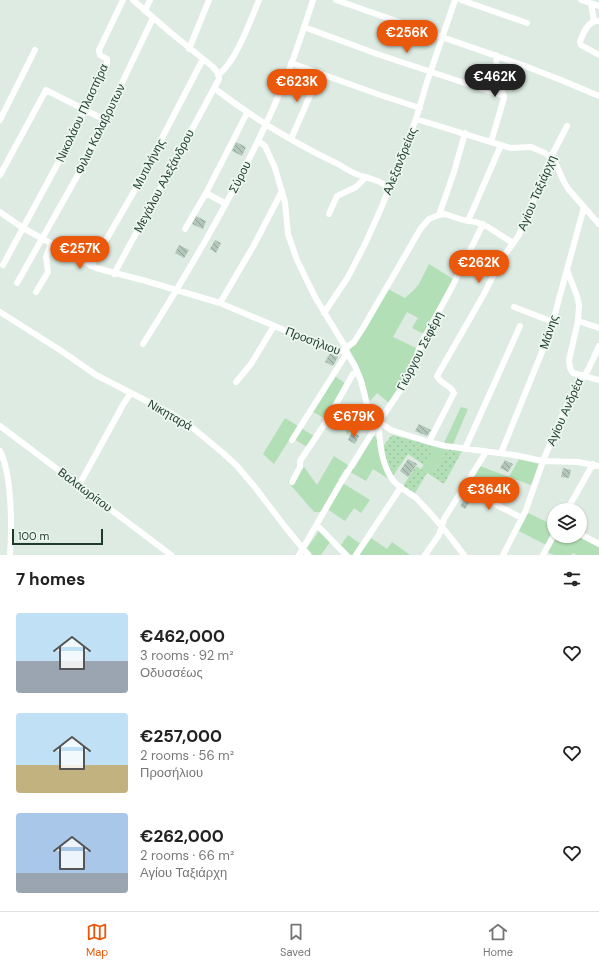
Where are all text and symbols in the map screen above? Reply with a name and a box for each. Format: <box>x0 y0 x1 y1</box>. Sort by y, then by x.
pin: €256K <box>379 20 435 54</box>
text: €256K <box>386 24 428 41</box>
street label: Νικολάου Πλαστήρα <box>52 61 112 165</box>
pin: €462K <box>467 64 523 98</box>
text: €462K <box>474 68 516 85</box>
pin: €623K <box>269 69 325 103</box>
text: €623K <box>276 73 318 90</box>
street label: Φιλια Καλαβρυτων <box>71 81 129 177</box>
street label: Αλεξανδρείας <box>379 125 421 197</box>
street label: Μεγάλου Αλεξάνδρου <box>130 127 198 235</box>
street label: Μυτιλήνης <box>129 136 169 192</box>
street label: Αγίου Ταξιάρχη <box>514 153 560 233</box>
street label: Σύρου <box>225 158 255 196</box>
pin: €257K <box>52 236 108 270</box>
text: €257K <box>59 240 101 257</box>
pin: €262K <box>451 250 507 284</box>
text: €262K <box>458 254 500 271</box>
street label: Γιώργου Σεφέρη <box>393 309 447 393</box>
street label: Μάνης <box>536 312 562 351</box>
street label: Προσήλιου <box>283 323 343 359</box>
street label: Αγίου Ανδρέα <box>543 376 587 448</box>
street label: Νικηταρά <box>145 396 195 434</box>
pin: €679K <box>326 404 382 438</box>
text: €679K <box>333 408 375 425</box>
street label: Βαλαωρίτου <box>54 464 116 516</box>
pin: €364K <box>461 477 517 511</box>
text: €364K <box>467 481 511 498</box>
map controls <box>547 503 587 543</box>
button: layers <box>547 503 587 543</box>
scale bar <box>12 527 103 546</box>
text: 100 m <box>18 529 49 543</box>
text: 7 homes <box>16 568 85 590</box>
icon: filters <box>561 568 583 590</box>
text: €462,000 <box>140 625 225 647</box>
icon: home <box>48 629 96 677</box>
icon: heart <box>561 642 583 664</box>
text: 3 rooms · 92 m² <box>140 647 233 664</box>
text: Οδυσσέως <box>140 664 203 681</box>
text: €257,000 <box>140 725 222 747</box>
icon: home <box>48 729 96 777</box>
icon: heart <box>561 742 583 764</box>
text: 2 rooms · 56 m² <box>140 747 234 764</box>
text: Προσήλιου <box>140 764 203 781</box>
text: €262,000 <box>140 825 224 847</box>
icon: home <box>48 829 96 877</box>
icon: heart <box>561 842 583 864</box>
text: 2 rooms · 66 m² <box>140 847 234 864</box>
text: Αγίου Ταξιάρχη <box>140 864 227 881</box>
tab: Map <box>86 921 108 959</box>
tab: Saved <box>280 921 311 959</box>
tab: Home <box>483 921 513 959</box>

